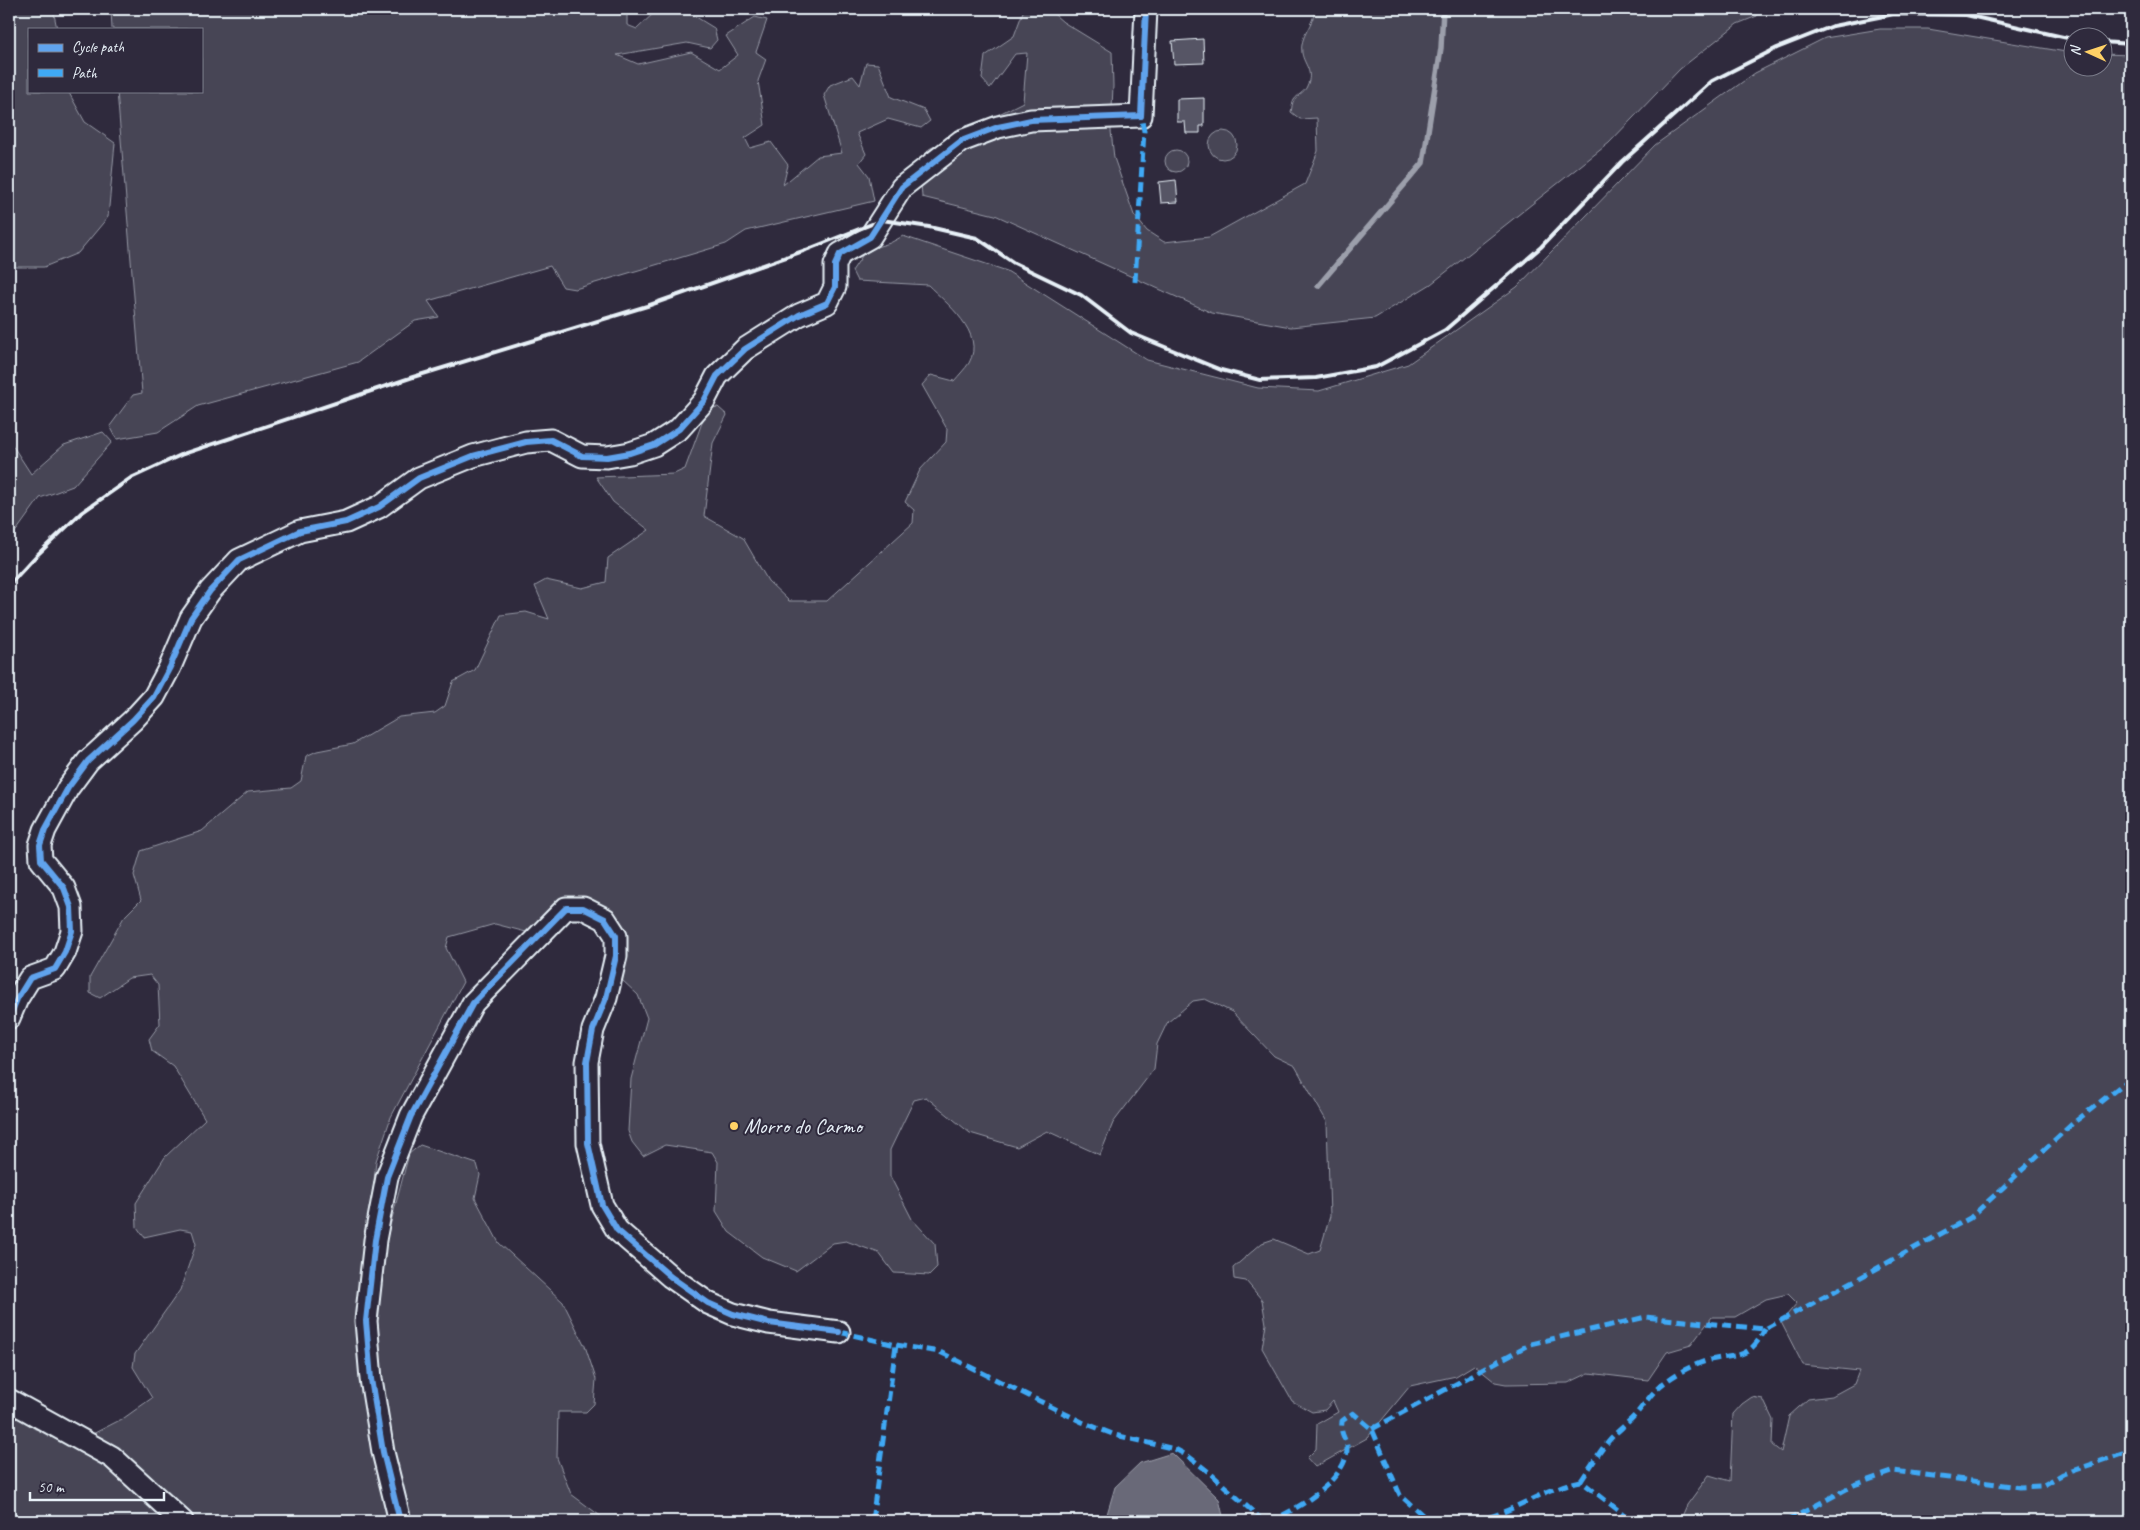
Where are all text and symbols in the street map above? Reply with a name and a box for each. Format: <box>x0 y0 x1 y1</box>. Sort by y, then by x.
legend <box>28 28 202 92</box>
north arrow <box>2062 28 2112 78</box>
text: Cycle path <box>72 38 124 57</box>
text: N <box>2067 44 2084 56</box>
text: Path <box>72 64 98 83</box>
place label: Morro do Carmo <box>744 1113 864 1139</box>
marker: Morro do Carmo <box>728 1120 740 1132</box>
scale bar <box>30 1470 164 1502</box>
text: 50 m <box>38 1478 65 1497</box>

